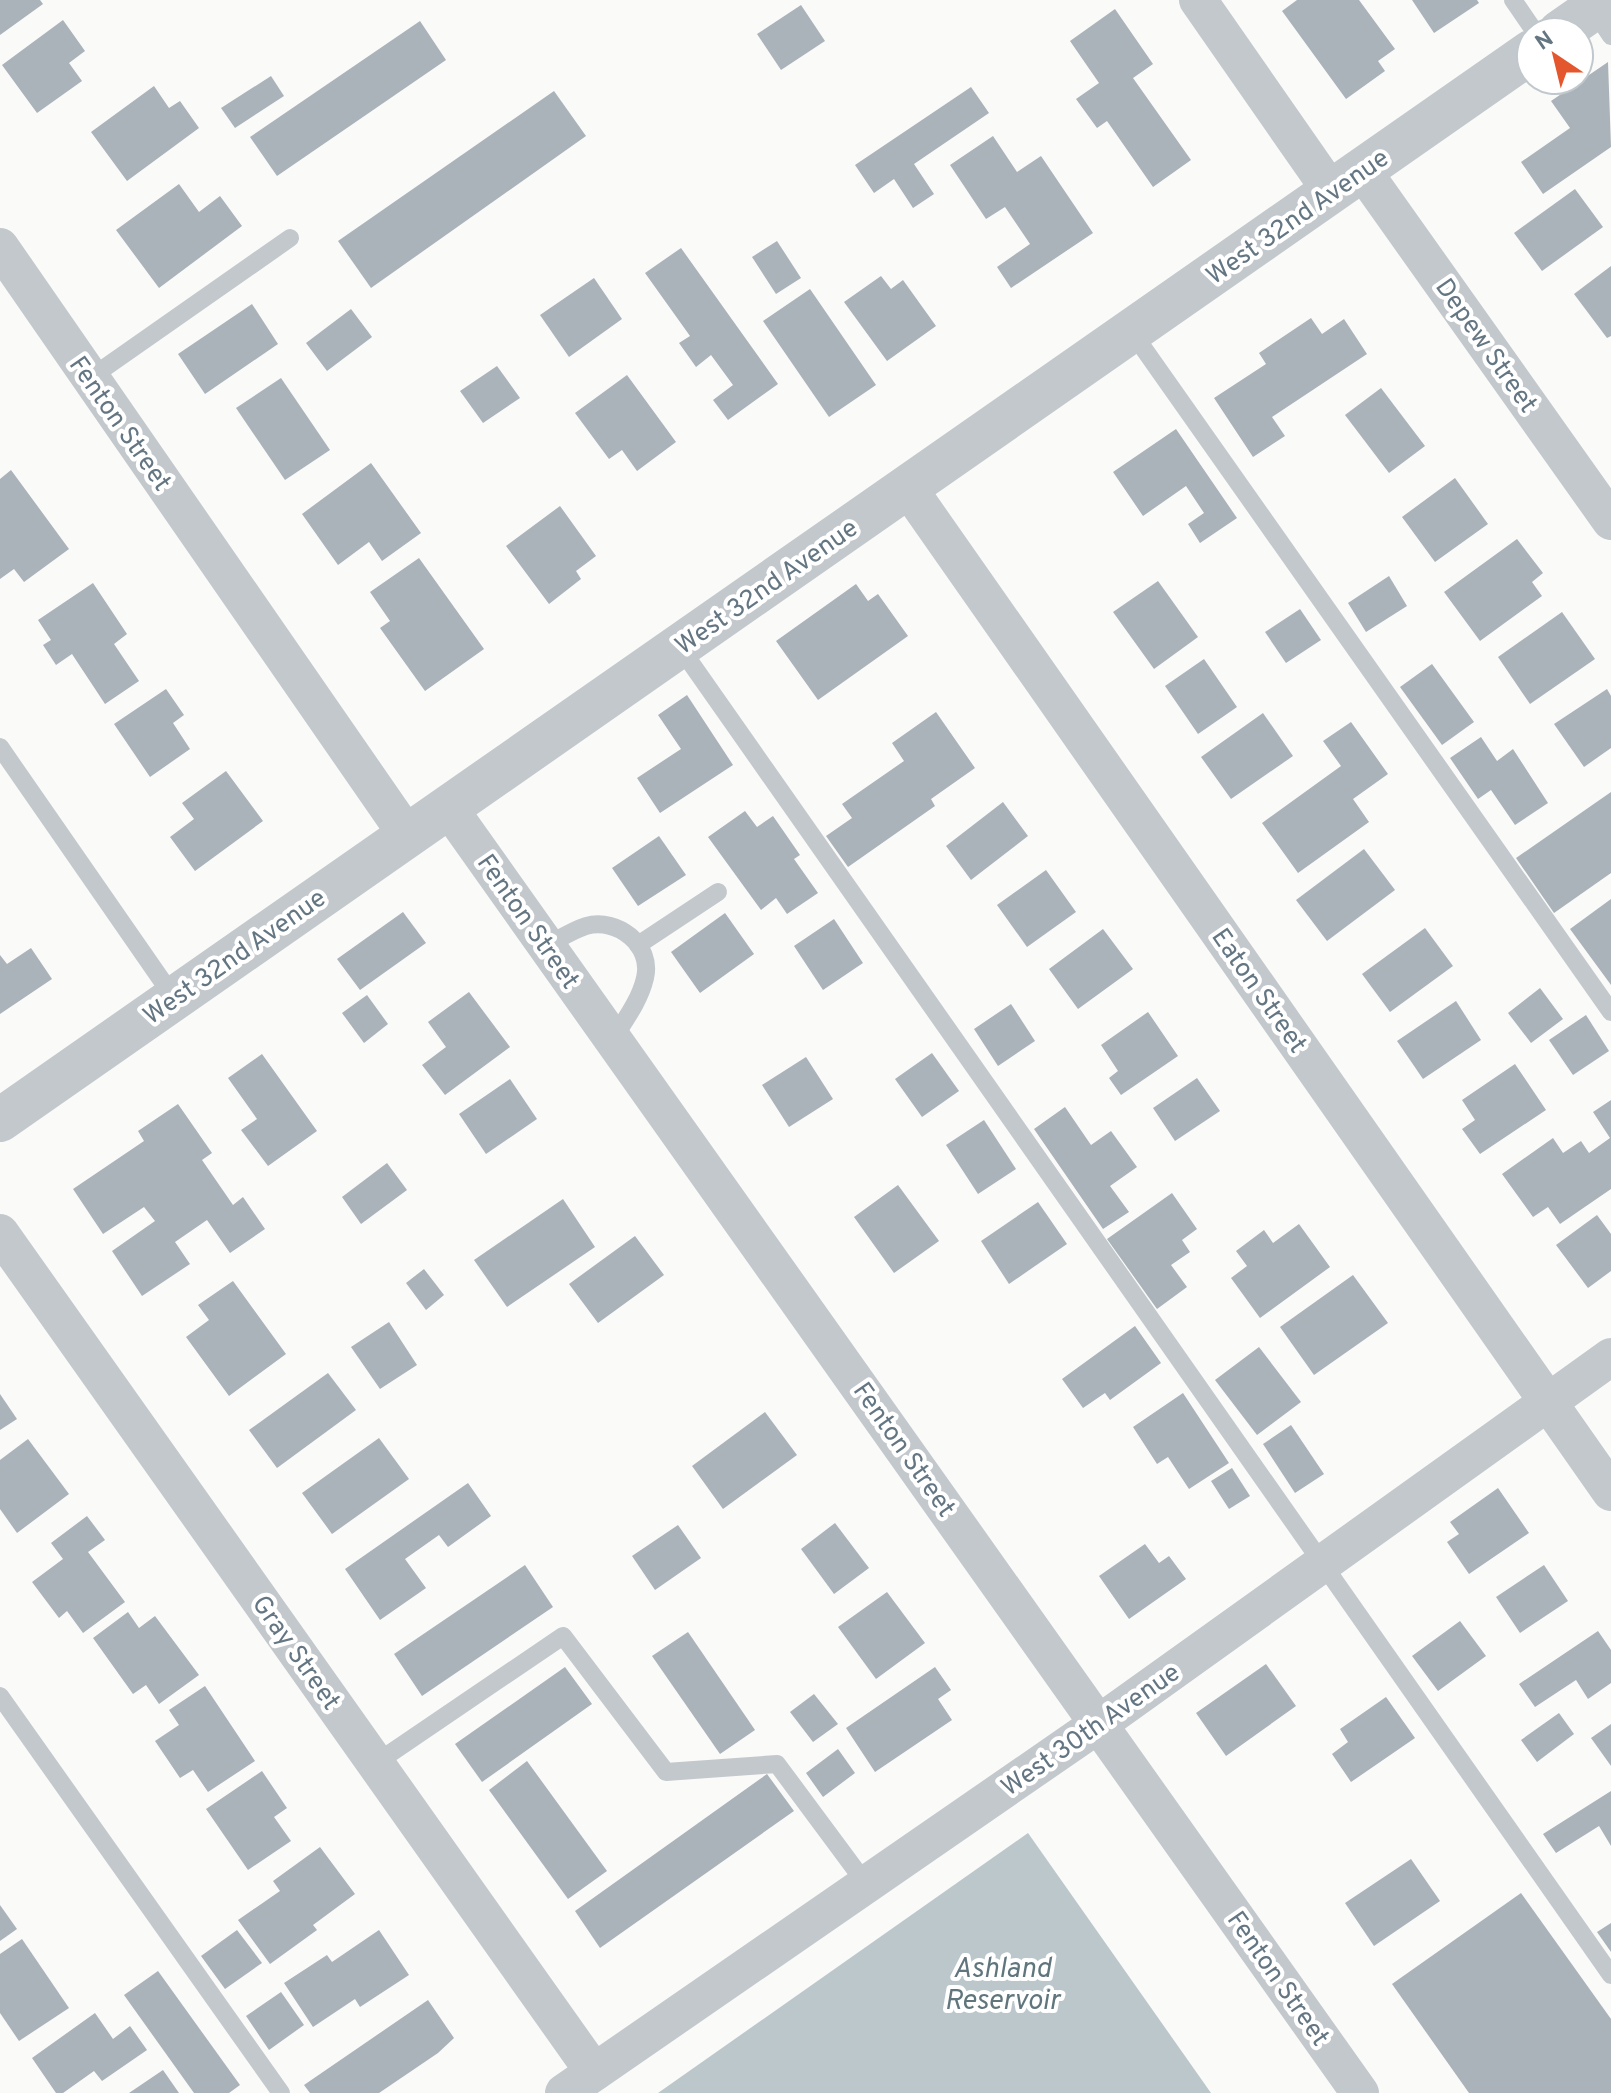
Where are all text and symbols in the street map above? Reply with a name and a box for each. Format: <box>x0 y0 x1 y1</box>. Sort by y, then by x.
north arrow <box>1515 16 1595 96</box>
text: N <box>1531 26 1559 57</box>
street label: West 32nd Avenue <box>1201 143 1396 293</box>
street label: Depew Street <box>1426 273 1543 420</box>
street label: Fenton Street <box>60 351 178 498</box>
street label: West 32nd Avenue <box>670 513 865 663</box>
street label: Fenton Street <box>468 849 586 996</box>
street label: West 32nd Avenue <box>138 883 333 1033</box>
street label: Eaton Street <box>1203 923 1313 1060</box>
street label: Fenton Street <box>844 1377 962 1524</box>
street label: Gray Street <box>243 1590 346 1717</box>
street label: West 30th Avenue <box>996 1657 1187 1805</box>
street label: Fenton Street <box>1218 1906 1336 2053</box>
water label: Ashland Reservoir <box>944 1952 1062 2020</box>

